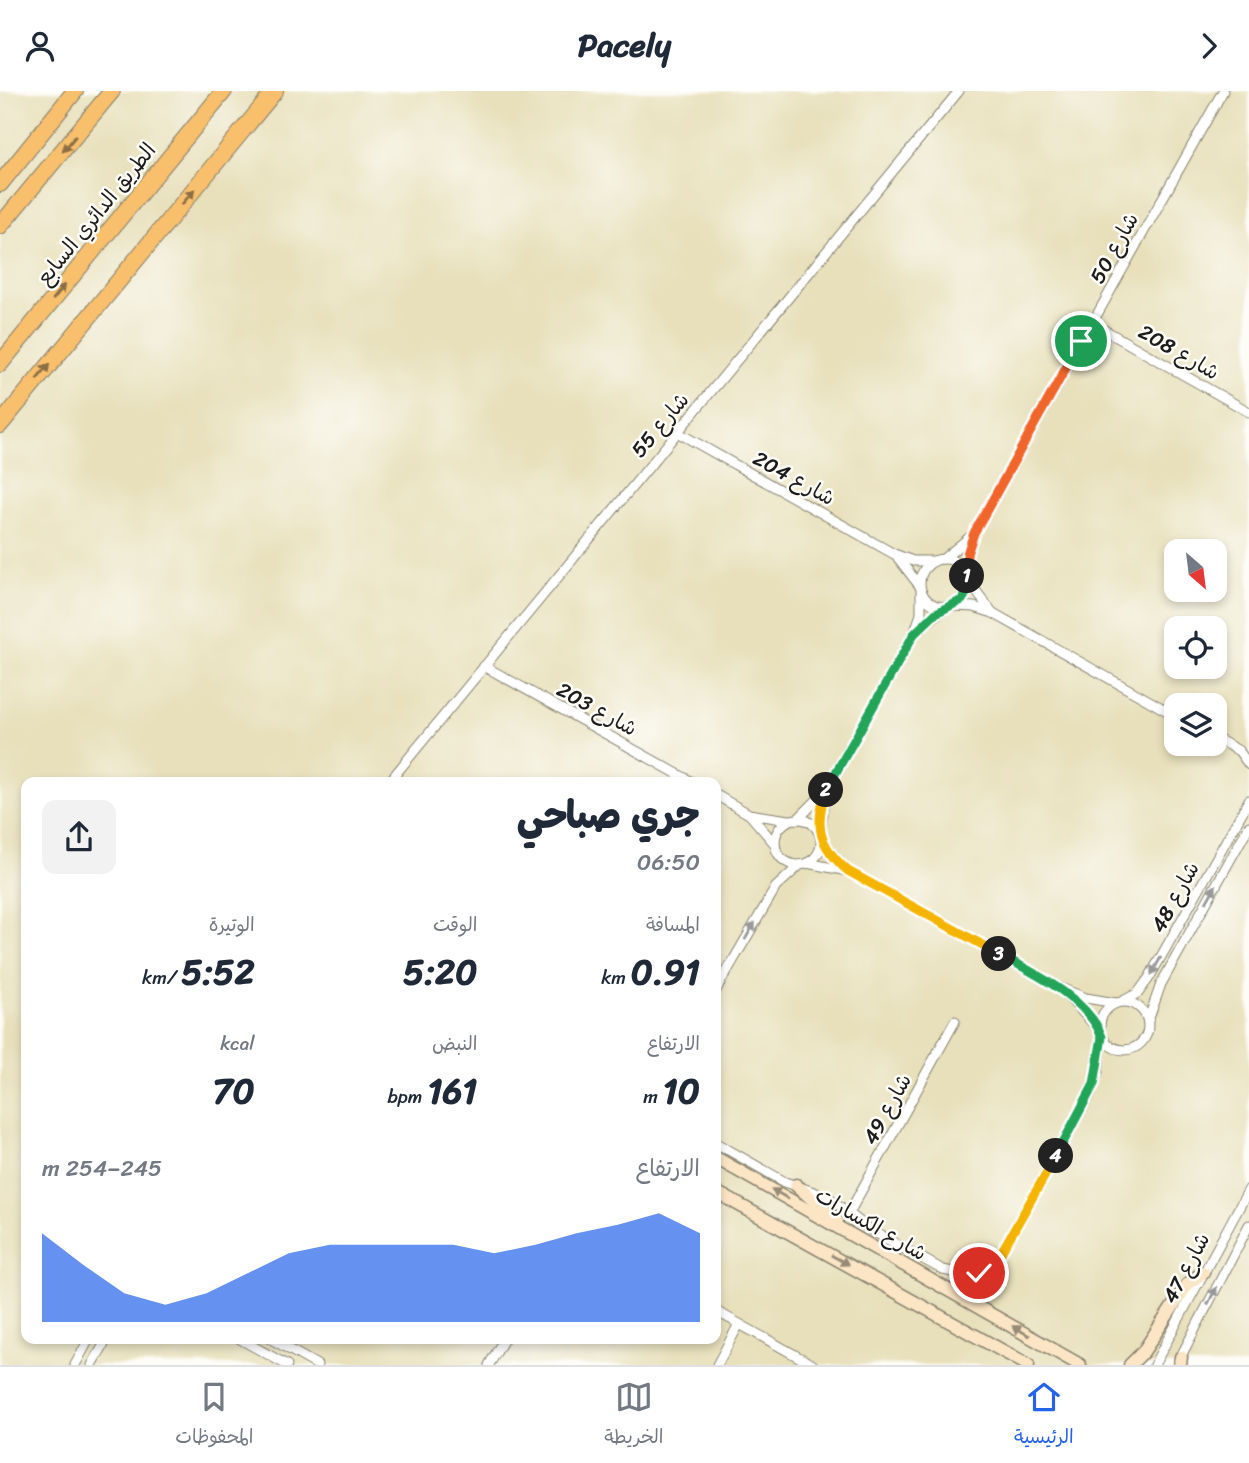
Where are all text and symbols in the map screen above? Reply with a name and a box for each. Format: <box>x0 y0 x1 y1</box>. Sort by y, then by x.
text: Pacely <box>578 17 671 74</box>
icon: person <box>21 27 59 65</box>
icon: forward <box>1190 27 1228 65</box>
street label: الطريق الدائري السابع <box>26 134 166 294</box>
one-way arrow <box>61 134 76 152</box>
one-way arrow <box>180 188 195 205</box>
street label: شارع 50 <box>1079 205 1149 291</box>
one-way arrow <box>51 284 66 301</box>
pin <box>1051 311 1111 371</box>
street label: شارع 208 <box>1131 313 1227 391</box>
icon: arrive <box>1062 322 1100 360</box>
one-way arrow <box>36 364 51 382</box>
street label: شارع 55 <box>621 383 699 467</box>
street label: شارع 204 <box>746 440 842 516</box>
north arrow <box>1164 539 1227 602</box>
map controls <box>1164 539 1227 756</box>
pin: 1 <box>950 559 984 594</box>
text: 1 <box>962 559 971 592</box>
button: locate <box>1164 616 1227 679</box>
street label: شارع 203 <box>549 671 645 747</box>
button: layers <box>1164 693 1227 756</box>
pin: 2 <box>808 773 844 807</box>
text: 2 <box>820 773 831 806</box>
text: جري صباحي <box>517 782 700 849</box>
button: share <box>42 800 116 874</box>
text: 06:50 <box>637 842 700 883</box>
street label: شارع 48 <box>1140 854 1210 940</box>
one-way arrow <box>1205 885 1217 904</box>
text: الوتيرة <box>209 908 255 941</box>
text: الوقت <box>433 908 477 941</box>
text: المسافة <box>646 908 700 941</box>
one-way arrow <box>744 921 756 940</box>
pin: 3 <box>982 937 1016 971</box>
text: 3 <box>993 937 1004 970</box>
text: 5:52 <box>181 941 255 1003</box>
text: 5:20 <box>403 941 477 1003</box>
text: 0.91 <box>631 941 700 1003</box>
one-way arrow <box>1150 956 1162 976</box>
text: /km <box>142 961 181 994</box>
text: km <box>601 961 631 994</box>
text: kcal <box>220 1027 255 1060</box>
text: النبض <box>432 1027 477 1060</box>
text: الارتفاع <box>647 1027 700 1060</box>
text: 70 <box>213 1060 255 1122</box>
text: 161 <box>427 1060 477 1122</box>
text: 10 <box>663 1060 700 1122</box>
street label: شارع 49 <box>852 1066 922 1152</box>
text: bpm <box>387 1080 427 1113</box>
text: m <box>643 1080 663 1113</box>
pin: 4 <box>1038 1139 1074 1173</box>
text: 4 <box>1050 1139 1061 1172</box>
text: 245–254 m <box>42 1148 162 1189</box>
text: الارتفاع <box>636 1148 700 1189</box>
street label: شارع الكسارات <box>808 1176 934 1272</box>
one-way arrow <box>771 1188 790 1201</box>
street label: شارع 47 <box>1151 1226 1221 1310</box>
pin <box>949 1243 1009 1303</box>
one-way arrow <box>830 1254 849 1266</box>
icon: check <box>960 1254 998 1292</box>
one-way arrow <box>1206 1286 1218 1306</box>
one-way arrow <box>1011 1325 1030 1337</box>
tab: المحفوظات <box>175 1378 254 1453</box>
tab: الخريطة <box>604 1378 663 1453</box>
tab: الرئيسية <box>1014 1378 1074 1453</box>

